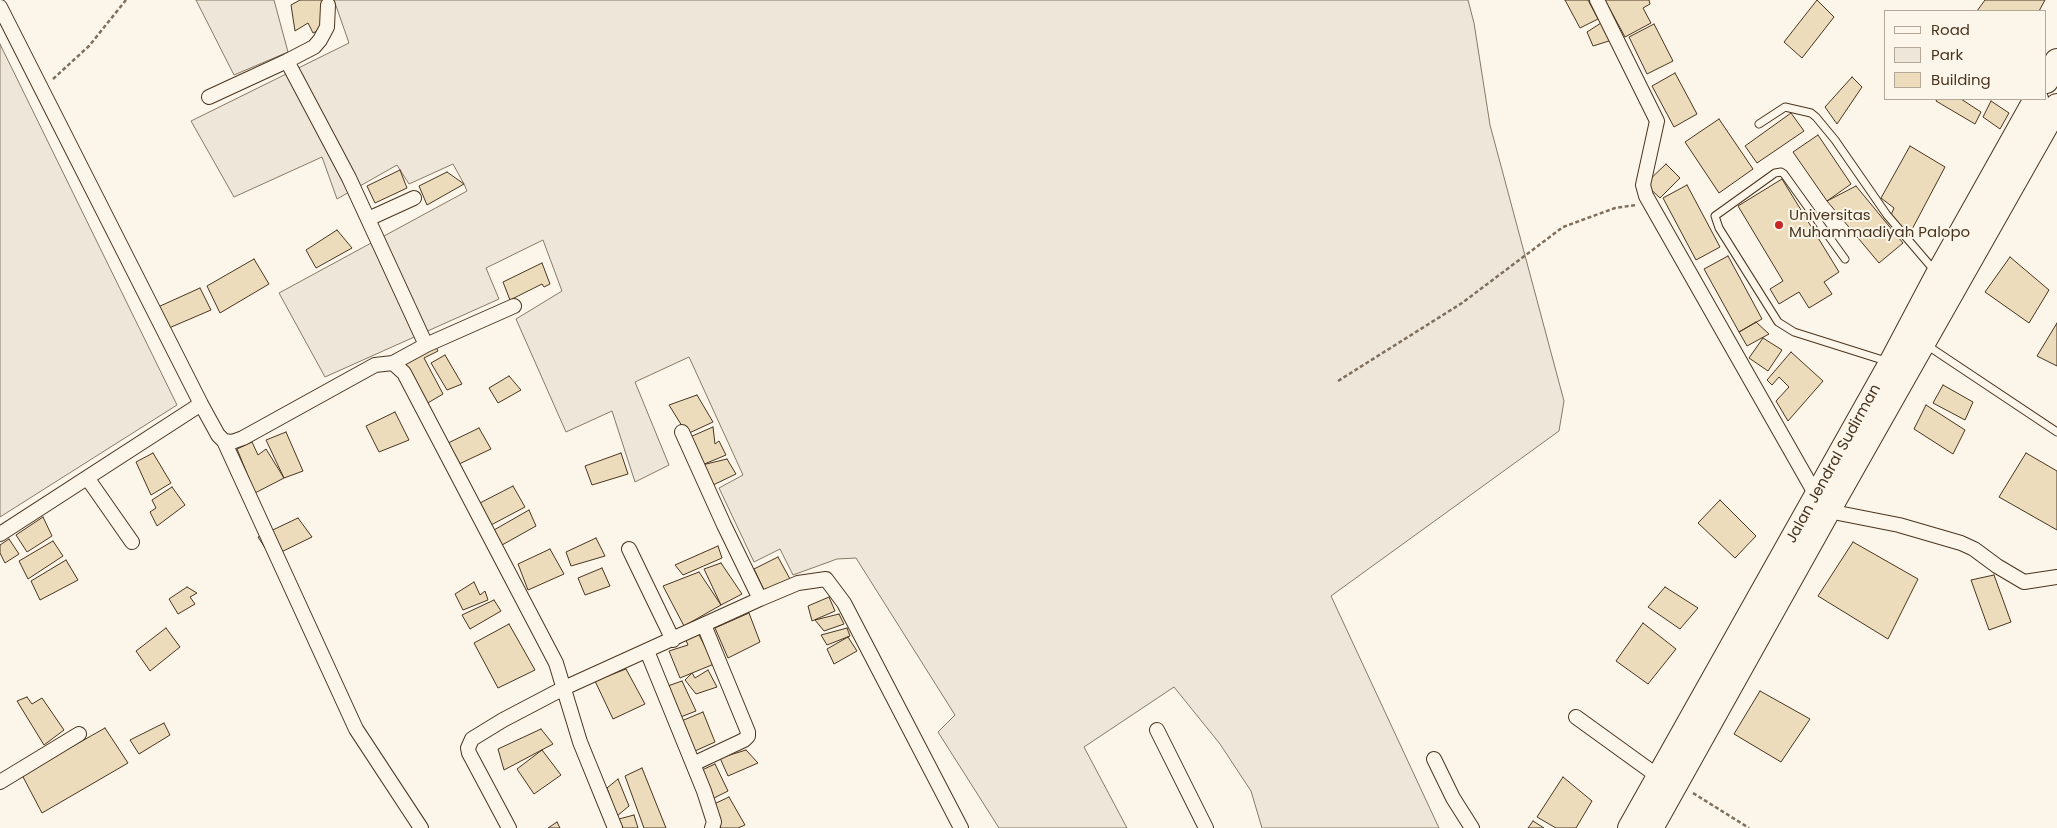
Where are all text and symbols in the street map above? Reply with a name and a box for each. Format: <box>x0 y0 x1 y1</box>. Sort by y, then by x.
legend <box>1884 10 2047 100</box>
text: Road <box>1931 19 1970 40</box>
text: Park <box>1931 44 1963 65</box>
text: Building <box>1931 69 1991 90</box>
place label: Universitas Muhammadiyah Palopo <box>1789 207 1970 242</box>
marker: Universitas Muhammadiyah Palopo <box>1773 219 1785 231</box>
street label: Jalan Jendral Sudirman <box>1783 381 1885 547</box>

